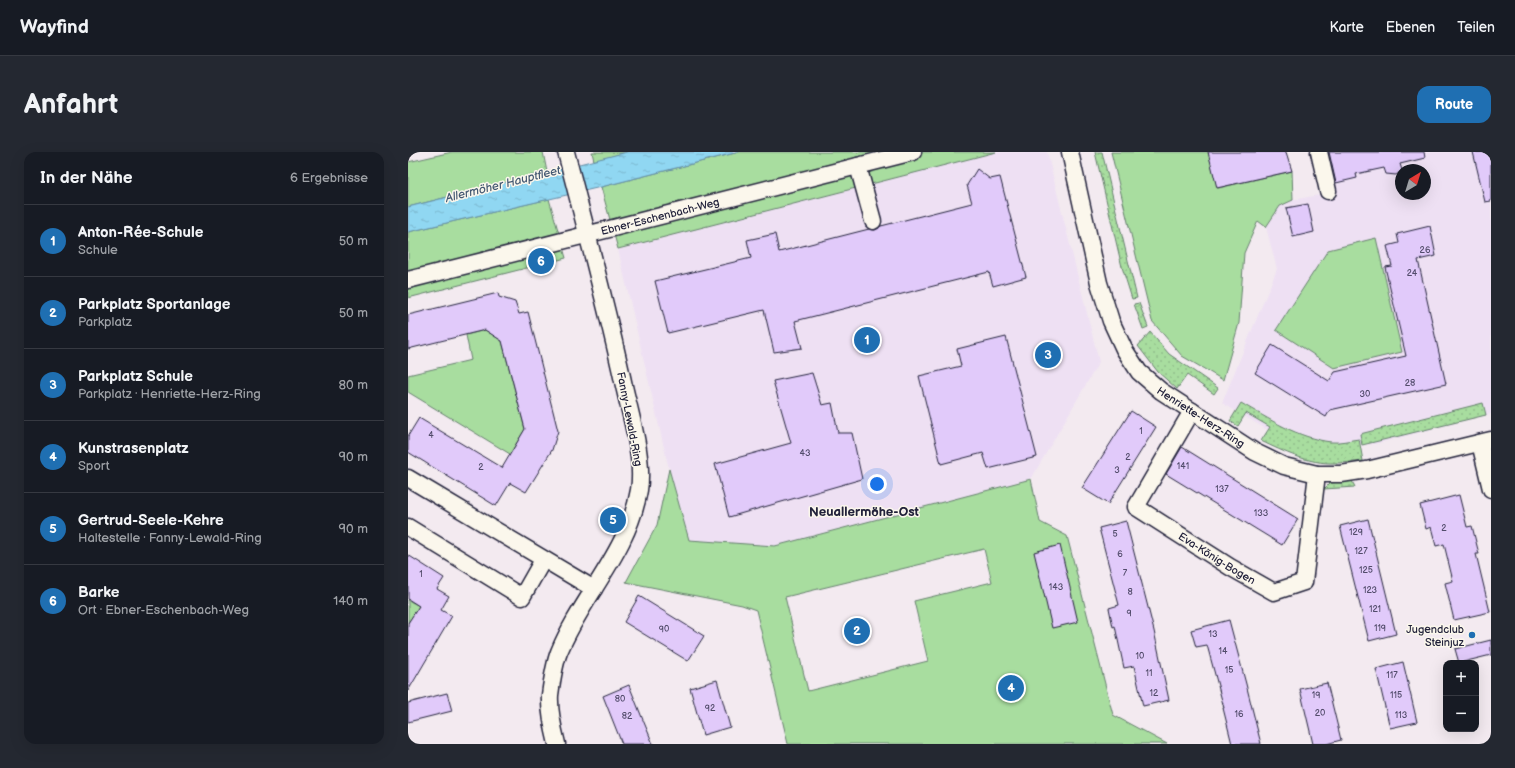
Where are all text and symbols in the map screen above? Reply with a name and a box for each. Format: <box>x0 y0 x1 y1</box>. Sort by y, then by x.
text: Wayfind <box>20 16 89 39</box>
text: Karte <box>1330 19 1364 36</box>
text: Ebenen <box>1386 19 1435 36</box>
text: Teilen <box>1457 19 1495 36</box>
button: Route <box>1417 86 1491 123</box>
text: Anfahrt <box>24 88 118 121</box>
water label: Allermöher Hauptfleet <box>443 163 563 206</box>
north arrow <box>1395 164 1431 200</box>
text: In der Nähe <box>40 168 133 188</box>
text: 6 Ergebnisse <box>290 170 368 186</box>
street label: Ebner-Eschenbach-Weg <box>600 195 721 238</box>
text: Anton-Rée-Schule <box>78 223 203 242</box>
text: 1 <box>50 233 56 249</box>
text: 50 m <box>339 233 368 249</box>
text: Schule <box>78 242 118 258</box>
house number: 26 <box>1420 245 1431 256</box>
pin: 6 <box>528 246 554 276</box>
house number: 24 <box>1407 268 1418 279</box>
text: Parkplatz Sportanlage <box>78 295 230 314</box>
text: 2 <box>49 305 57 321</box>
text: 50 m <box>339 305 368 321</box>
text: Parkplatz <box>78 314 132 330</box>
pin: 1 <box>854 325 880 355</box>
pin: 3 <box>1035 340 1061 370</box>
text: Parkplatz Schule <box>78 367 193 386</box>
street label: Fanny-Lewald-Ring <box>614 371 645 467</box>
text: 3 <box>49 377 57 393</box>
text: 80 m <box>339 377 368 393</box>
house number: 28 <box>1405 378 1415 389</box>
street label: Henriette-Herz-Ring <box>1154 384 1247 451</box>
text: Parkplatz · Henriette-Herz-Ring <box>78 386 261 402</box>
house number: 30 <box>1360 389 1370 400</box>
house number: 1 <box>1139 426 1143 437</box>
house number: 4 <box>428 430 434 441</box>
text: Kunstrasenplatz <box>78 439 189 458</box>
house number: 43 <box>799 448 811 459</box>
text: 4 <box>49 449 57 465</box>
text: 90 m <box>339 449 368 465</box>
house number: 2 <box>1125 452 1131 463</box>
text: Sport <box>78 458 110 474</box>
house number: 141 <box>1177 461 1189 472</box>
house number: 2 <box>478 462 484 473</box>
house number: 3 <box>1114 465 1120 476</box>
your location <box>867 474 887 494</box>
house number: 137 <box>1215 484 1229 495</box>
district label: Neuallermöhe-Ost <box>809 504 920 520</box>
pin: 5 <box>600 505 626 535</box>
house number: 133 <box>1254 508 1269 519</box>
text: Gertrud-Seele-Kehre <box>78 511 224 530</box>
text: 5 <box>49 521 57 537</box>
text: 90 m <box>339 521 368 537</box>
house number: 2 <box>1441 523 1447 534</box>
house number: 129 <box>1349 527 1363 538</box>
house number: 5 <box>1112 529 1118 540</box>
text: Haltestelle · Fanny-Lewald-Ring <box>78 530 262 546</box>
street label: Eva-König-Bogen <box>1176 530 1258 587</box>
house number: 127 <box>1354 546 1368 557</box>
house number: 6 <box>1117 549 1123 560</box>
house number: 125 <box>1359 565 1373 576</box>
house number: 7 <box>1123 568 1128 579</box>
house number: 1 <box>419 569 423 580</box>
house number: 143 <box>1049 582 1064 593</box>
text: Barke <box>78 583 119 602</box>
house number: 123 <box>1363 585 1378 596</box>
house number: 8 <box>1127 587 1133 598</box>
text: 6 <box>49 593 57 609</box>
text: 140 m <box>333 593 368 609</box>
text: Ort · Ebner-Eschenbach-Weg <box>78 602 249 618</box>
house number: 121 <box>1369 604 1381 615</box>
house number: 9 <box>1126 608 1132 619</box>
pin: 2 <box>844 616 870 646</box>
house number: 119 <box>1374 623 1386 634</box>
place label: Jugendclub Steinjuz <box>1406 623 1465 649</box>
house number: 90 <box>659 624 669 635</box>
house number: 13 <box>1208 629 1218 640</box>
marker: Jugendclub Steinjuz <box>1467 630 1477 640</box>
house number: 14 <box>1219 646 1228 657</box>
house number: 10 <box>1136 651 1144 662</box>
map controls <box>1443 660 1479 732</box>
button: + <box>1443 660 1479 696</box>
house number: 15 <box>1225 665 1233 676</box>
house number: 11 <box>1146 668 1152 679</box>
house number: 117 <box>1386 670 1398 681</box>
pin: 4 <box>998 673 1024 703</box>
house number: 12 <box>1150 688 1159 699</box>
house number: 19 <box>1312 690 1320 701</box>
house number: 115 <box>1390 690 1402 701</box>
house number: 80 <box>615 694 625 705</box>
button: − <box>1443 696 1479 732</box>
house number: 92 <box>705 703 716 714</box>
house number: 20 <box>1315 708 1325 719</box>
house number: 16 <box>1235 709 1244 720</box>
house number: 113 <box>1395 710 1408 721</box>
house number: 82 <box>622 711 633 722</box>

